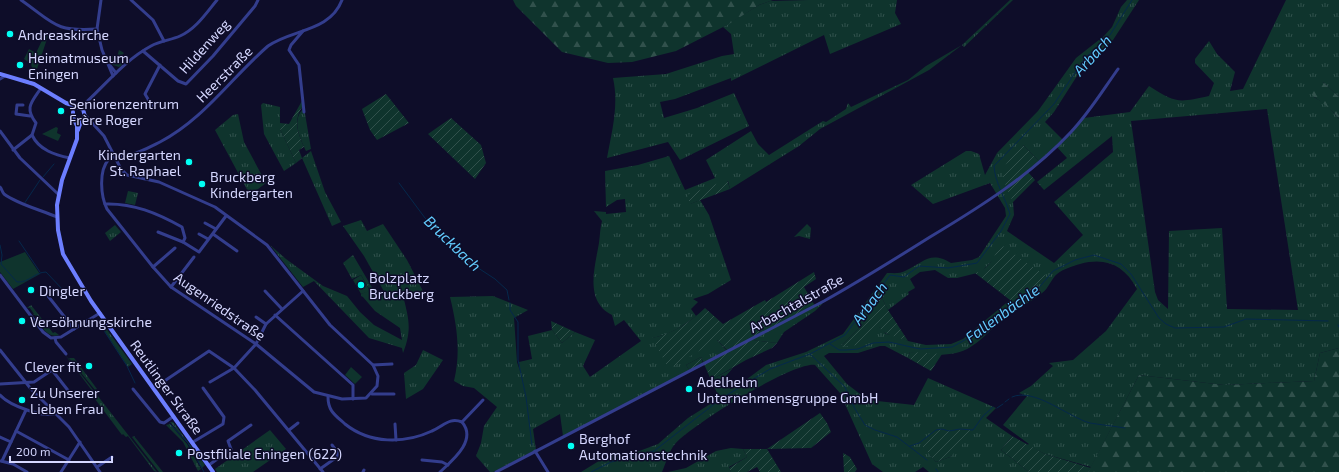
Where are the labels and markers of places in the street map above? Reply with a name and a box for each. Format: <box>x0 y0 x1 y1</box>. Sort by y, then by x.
place label: Andreaskirche <box>18 26 109 43</box>
marker: Andreaskirche <box>5 29 15 39</box>
place label: Heimatmuseum Eningen <box>28 49 129 82</box>
marker: Heimatmuseum Eningen <box>15 60 25 70</box>
place label: Seniorenzentrum Frère Roger <box>69 95 179 128</box>
marker: Seniorenzentrum Frère Roger <box>56 106 66 116</box>
place label: Kindergarten St. Raphael <box>98 146 182 179</box>
marker: Kindergarten St. Raphael <box>184 157 194 167</box>
place label: Bruckberg Kindergarten <box>210 168 293 201</box>
marker: Bruckberg Kindergarten <box>197 179 207 189</box>
place label: Bolzplatz Bruckberg <box>369 269 434 302</box>
marker: Bolzplatz Bruckberg <box>356 280 366 290</box>
place label: Dingler <box>39 282 85 299</box>
marker: Dingler <box>26 285 36 295</box>
place label: Versöhnungskirche <box>30 313 152 330</box>
marker: Versöhnungskirche <box>17 316 27 326</box>
place label: Clever fit <box>24 358 81 375</box>
marker: Clever fit <box>84 361 94 371</box>
place label: Adelhelm Unternehmensgruppe GmbH <box>697 373 878 406</box>
place label: Zu Unserer Lieben Frau <box>30 384 104 417</box>
marker: Adelhelm Unternehmensgruppe GmbH <box>684 384 694 394</box>
marker: Zu Unserer Lieben Frau <box>17 395 27 405</box>
place label: Berghof Automationstechnik <box>579 430 708 463</box>
marker: Berghof Automationstechnik <box>566 441 576 451</box>
place label: Postfiliale Eningen (622) <box>187 445 342 462</box>
marker: Postfiliale Eningen (622) <box>174 448 184 458</box>

